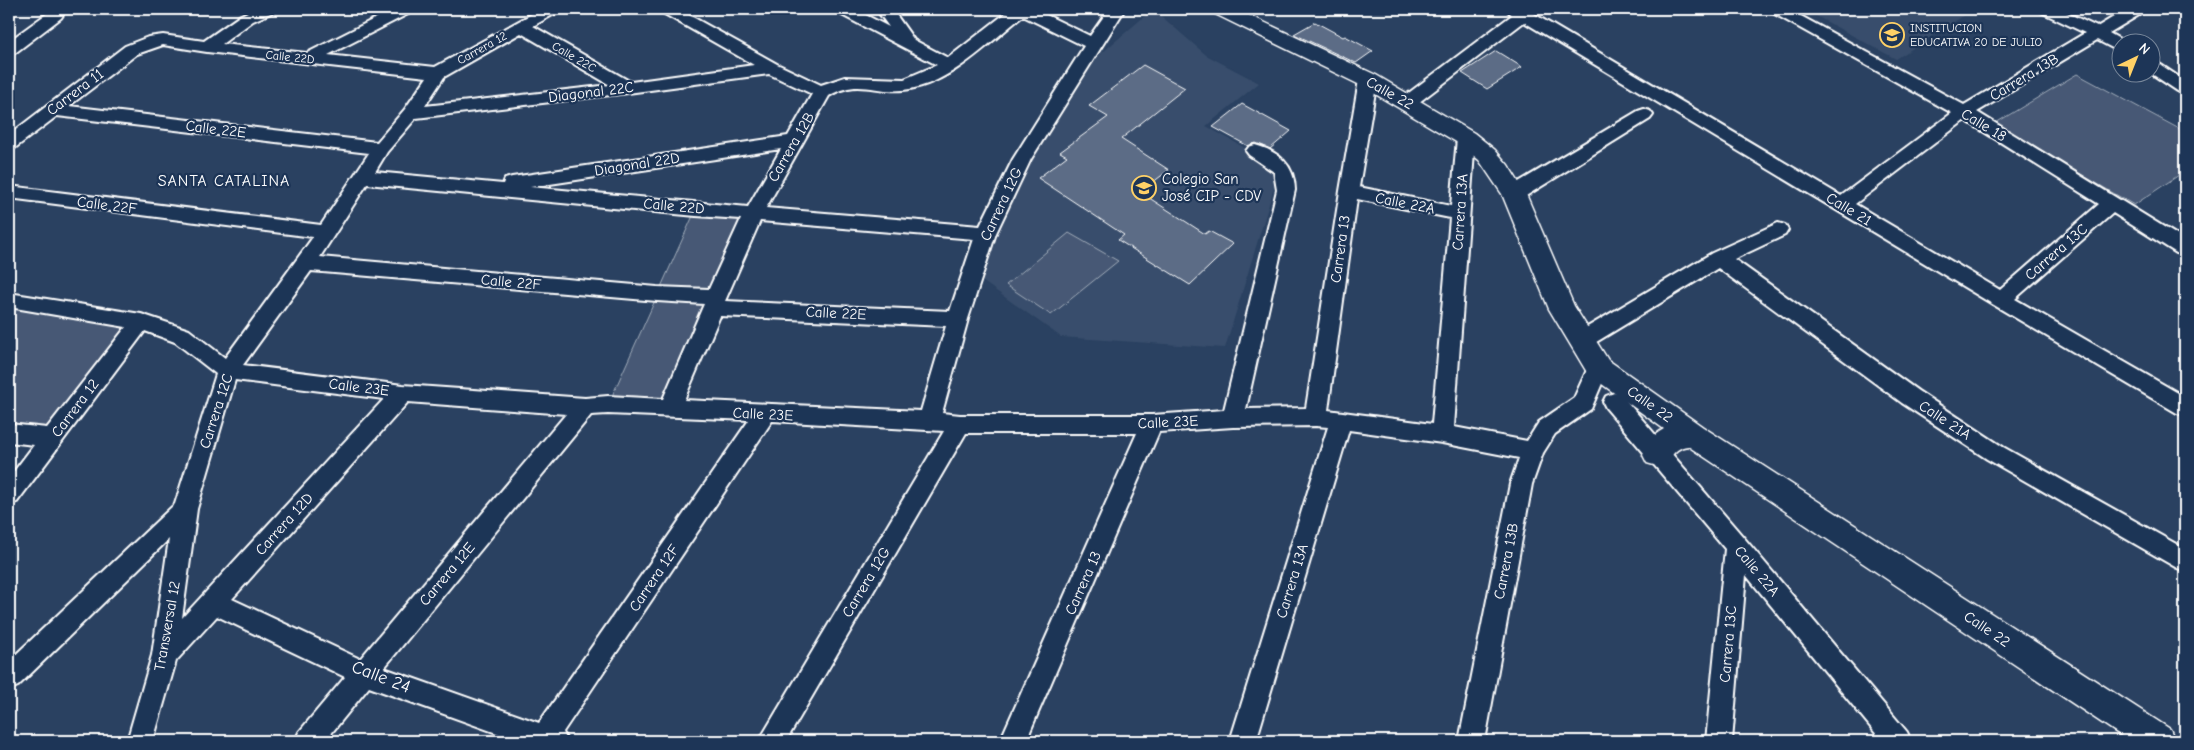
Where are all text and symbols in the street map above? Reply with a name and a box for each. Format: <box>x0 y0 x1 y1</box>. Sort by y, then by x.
place label: INSTITUCION EDUCATIVA 20 DE JULIO <box>1910 21 2043 49</box>
school or university icon: INSTITUCION EDUCATIVA 20 DE JULIO <box>1879 22 1905 48</box>
street label: Carrera 12 <box>455 29 509 67</box>
north arrow <box>2112 32 2162 82</box>
street label: Calle 22C <box>549 39 599 75</box>
text: N <box>2135 40 2154 58</box>
street label: Calle 22D <box>265 47 315 67</box>
street label: Carrera 13B <box>1986 49 2062 105</box>
street label: Carrera 11 <box>43 65 107 119</box>
street label: Calle 22 <box>1363 73 1417 113</box>
street label: Diagonal 22C <box>547 78 635 106</box>
street label: Calle 18 <box>1958 104 2010 146</box>
street label: Carrera 12B <box>764 109 818 185</box>
street label: Calle 22E <box>185 116 247 142</box>
street label: Diagonal 22D <box>593 148 681 180</box>
street label: Carrera 12G <box>976 164 1026 244</box>
place label: Colegio San José CIP - CDV <box>1162 170 1261 205</box>
district label: SANTA CATALINA <box>158 172 290 190</box>
street label: Carrera 13A <box>1448 173 1472 251</box>
school or university icon: Colegio San José CIP - CDV <box>1131 175 1157 201</box>
street label: Calle 22A <box>1374 188 1437 218</box>
street label: Calle 21 <box>1823 188 1875 230</box>
street label: Calle 22F <box>76 192 138 218</box>
street label: Calle 22D <box>643 194 705 218</box>
street label: Carrera 13 <box>1326 214 1354 284</box>
street label: Carrera 13C <box>2021 220 2091 284</box>
street label: Calle 22F <box>480 270 542 294</box>
street label: Calle 22E <box>805 302 867 324</box>
street label: Carrera 12C <box>195 371 237 451</box>
street label: Calle 23E <box>328 374 390 400</box>
street label: Carrera 12 <box>47 375 103 441</box>
street label: Calle 22 <box>1624 382 1676 426</box>
street label: Calle 21A <box>1916 397 1975 444</box>
street label: Calle 23E <box>732 403 794 425</box>
street label: Calle 23E <box>1137 411 1199 433</box>
street label: Carrera 12D <box>251 489 317 559</box>
street label: Carrera 13B <box>1490 521 1522 601</box>
street label: Carrera 12E <box>415 539 479 609</box>
street label: Carrera 12F <box>625 541 683 615</box>
street label: Carrera 13A <box>1272 541 1312 620</box>
street label: Calle 22A <box>1731 542 1784 600</box>
street label: Carrera 12G <box>838 543 894 621</box>
street label: Carrera 13 <box>1061 548 1105 618</box>
street label: Transversal 12 <box>150 580 184 672</box>
street label: Carrera 13C <box>1716 605 1740 683</box>
street label: Calle 22 <box>1961 607 2013 651</box>
street label: Calle 24 <box>349 656 413 698</box>

